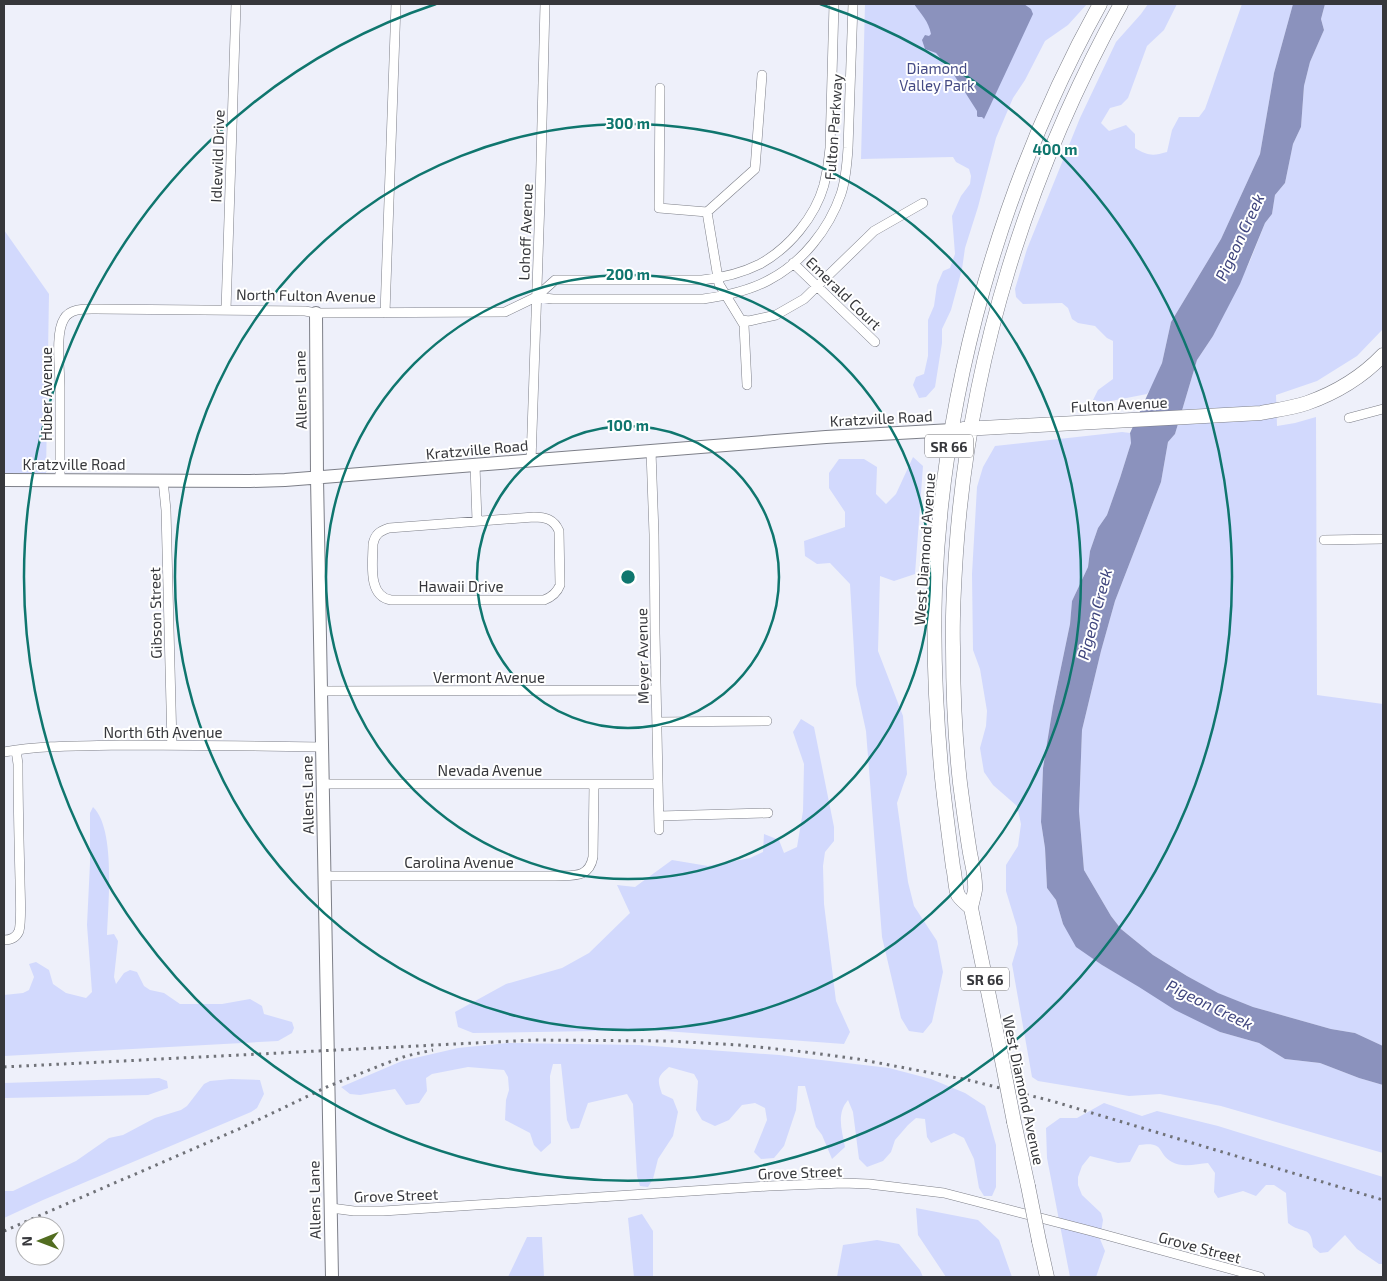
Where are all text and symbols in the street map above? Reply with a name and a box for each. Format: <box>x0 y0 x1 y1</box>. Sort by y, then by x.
park label: Diamond Valley Park <box>899 59 975 94</box>
street label: Fulton Parkway <box>820 73 846 181</box>
street label: Idlewild Drive <box>206 109 228 203</box>
text: 300 m <box>606 114 650 132</box>
text: 400 m <box>1033 140 1077 158</box>
street label: Lohoff Avenue <box>514 183 536 281</box>
water label: Pigeon Creek <box>1211 190 1267 284</box>
street label: Emerald Court <box>803 253 886 334</box>
text: 200 m <box>606 265 650 283</box>
street label: North Fulton Avenue <box>236 285 376 305</box>
street label: Huber Avenue <box>37 347 55 441</box>
street label: Allens Lane <box>290 350 310 430</box>
street label: Fulton Avenue <box>1070 392 1168 416</box>
street label: Kratzville Road <box>829 406 933 430</box>
text: 100 m <box>607 416 649 434</box>
road number: SR 66 <box>925 434 973 458</box>
street label: Kratzville Road <box>425 436 529 462</box>
street label: Kratzville Road <box>22 455 126 473</box>
street label: West Diamond Avenue <box>910 472 938 626</box>
water label: Pigeon Creek <box>1073 566 1115 662</box>
street label: Gibson Street <box>145 567 165 659</box>
centre of rings <box>619 568 637 586</box>
street label: Hawaii Drive <box>418 577 504 595</box>
street label: Meyer Avenue <box>632 608 652 704</box>
street label: Vermont Avenue <box>433 668 545 686</box>
street label: North 6th Avenue <box>103 723 223 741</box>
street label: Allens Lane <box>297 755 317 835</box>
street label: Nevada Avenue <box>438 761 542 779</box>
street label: Carolina Avenue <box>404 853 514 871</box>
road number: SR 66 <box>961 968 1009 991</box>
water label: Pigeon Creek <box>1164 975 1256 1033</box>
street label: West Diamond Avenue <box>999 1013 1049 1167</box>
street label: Allens Lane <box>304 1160 324 1240</box>
street label: Grove Street <box>757 1162 843 1182</box>
street label: Grove Street <box>353 1185 439 1205</box>
north arrow <box>15 1216 65 1266</box>
street label: Grove Street <box>1157 1227 1243 1267</box>
text: N <box>18 1236 35 1246</box>

